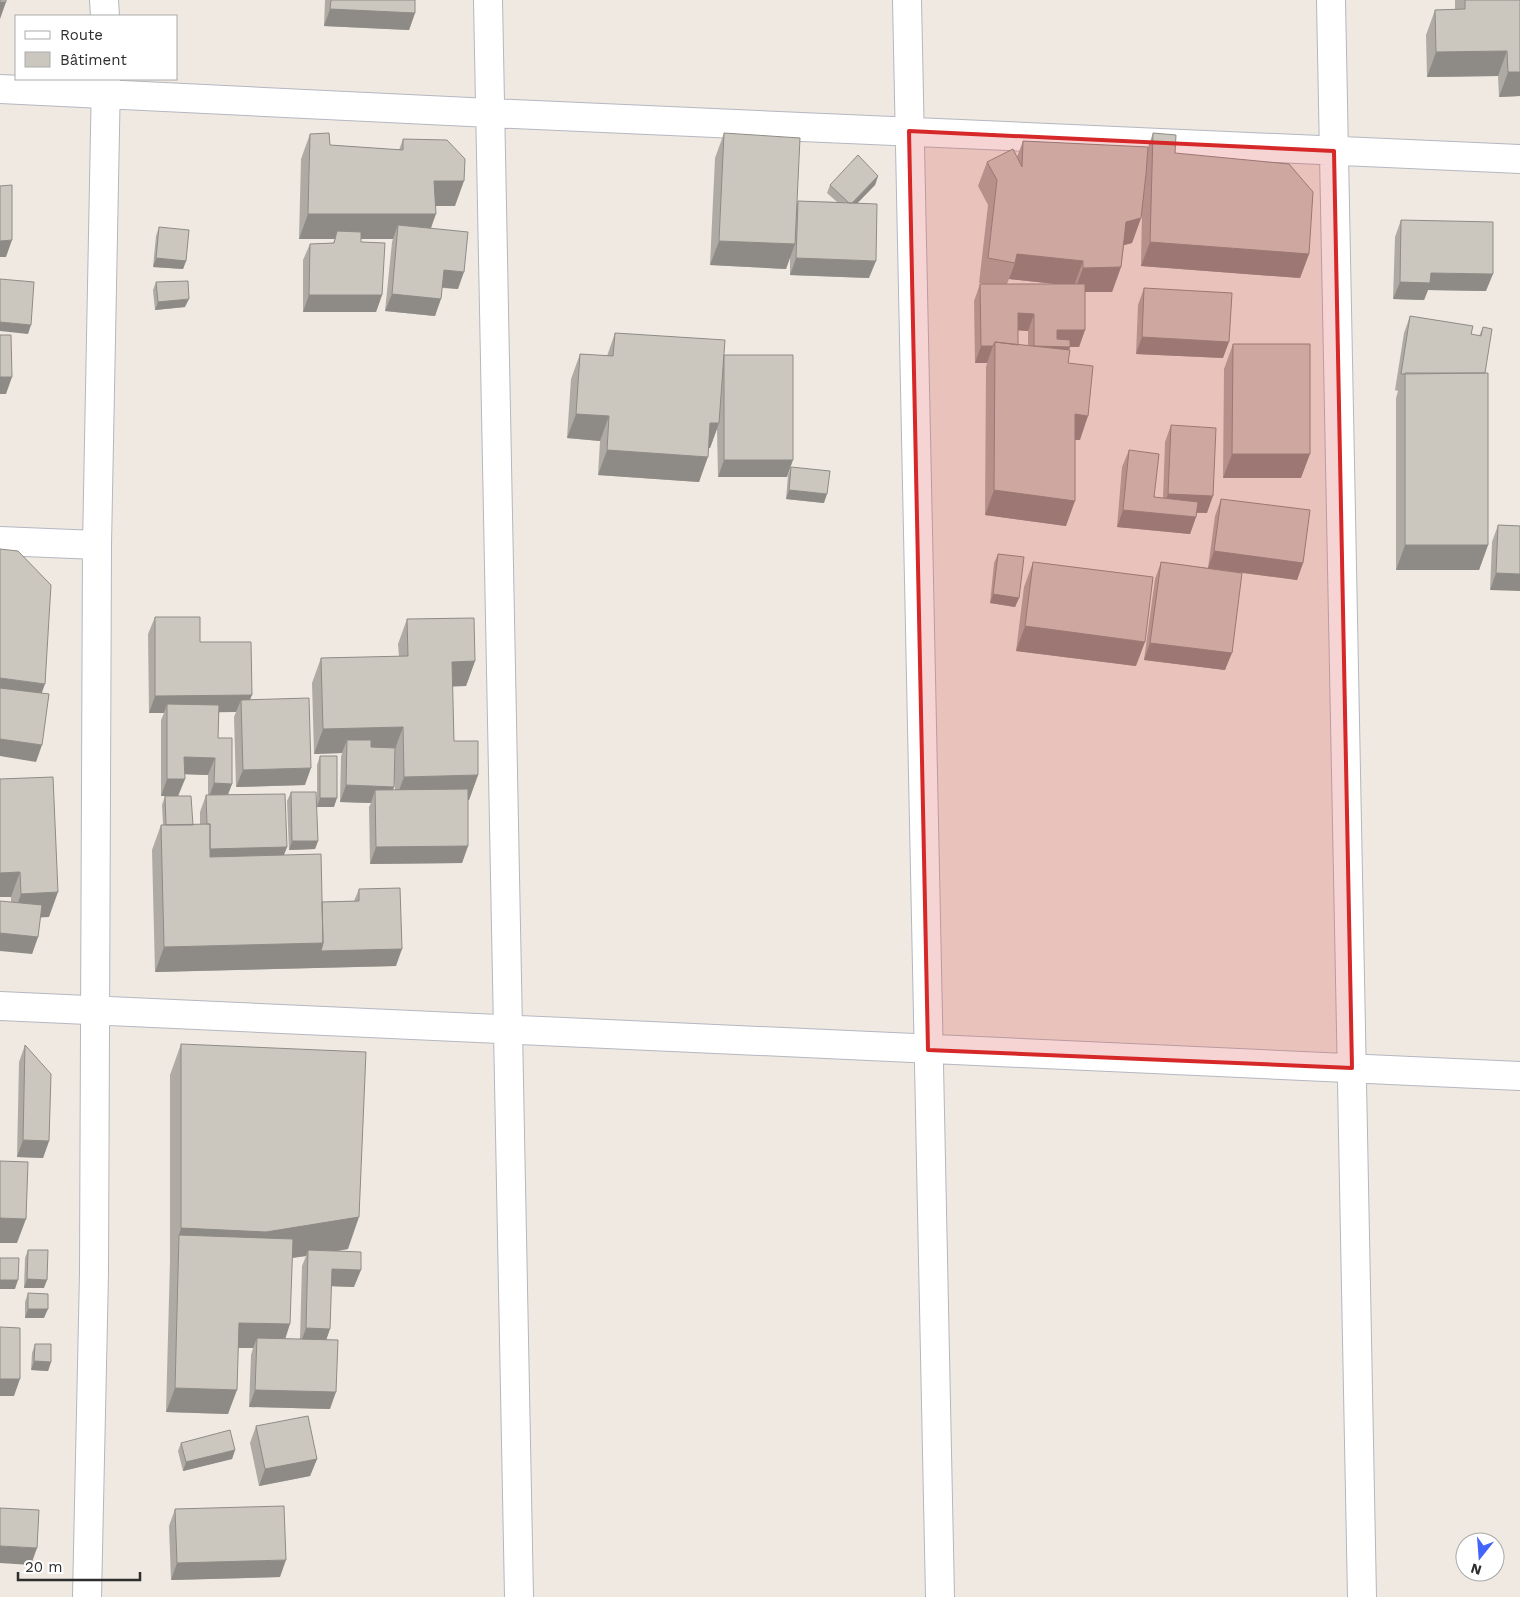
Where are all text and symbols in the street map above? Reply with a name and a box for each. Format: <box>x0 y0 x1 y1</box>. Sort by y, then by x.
legend <box>15 15 178 80</box>
text: Route <box>60 26 103 44</box>
text: Bâtiment <box>60 51 127 69</box>
north arrow <box>1455 1532 1505 1582</box>
scale bar <box>18 1550 140 1582</box>
text: 20 m <box>25 1558 63 1576</box>
text: N <box>1469 1560 1483 1579</box>

